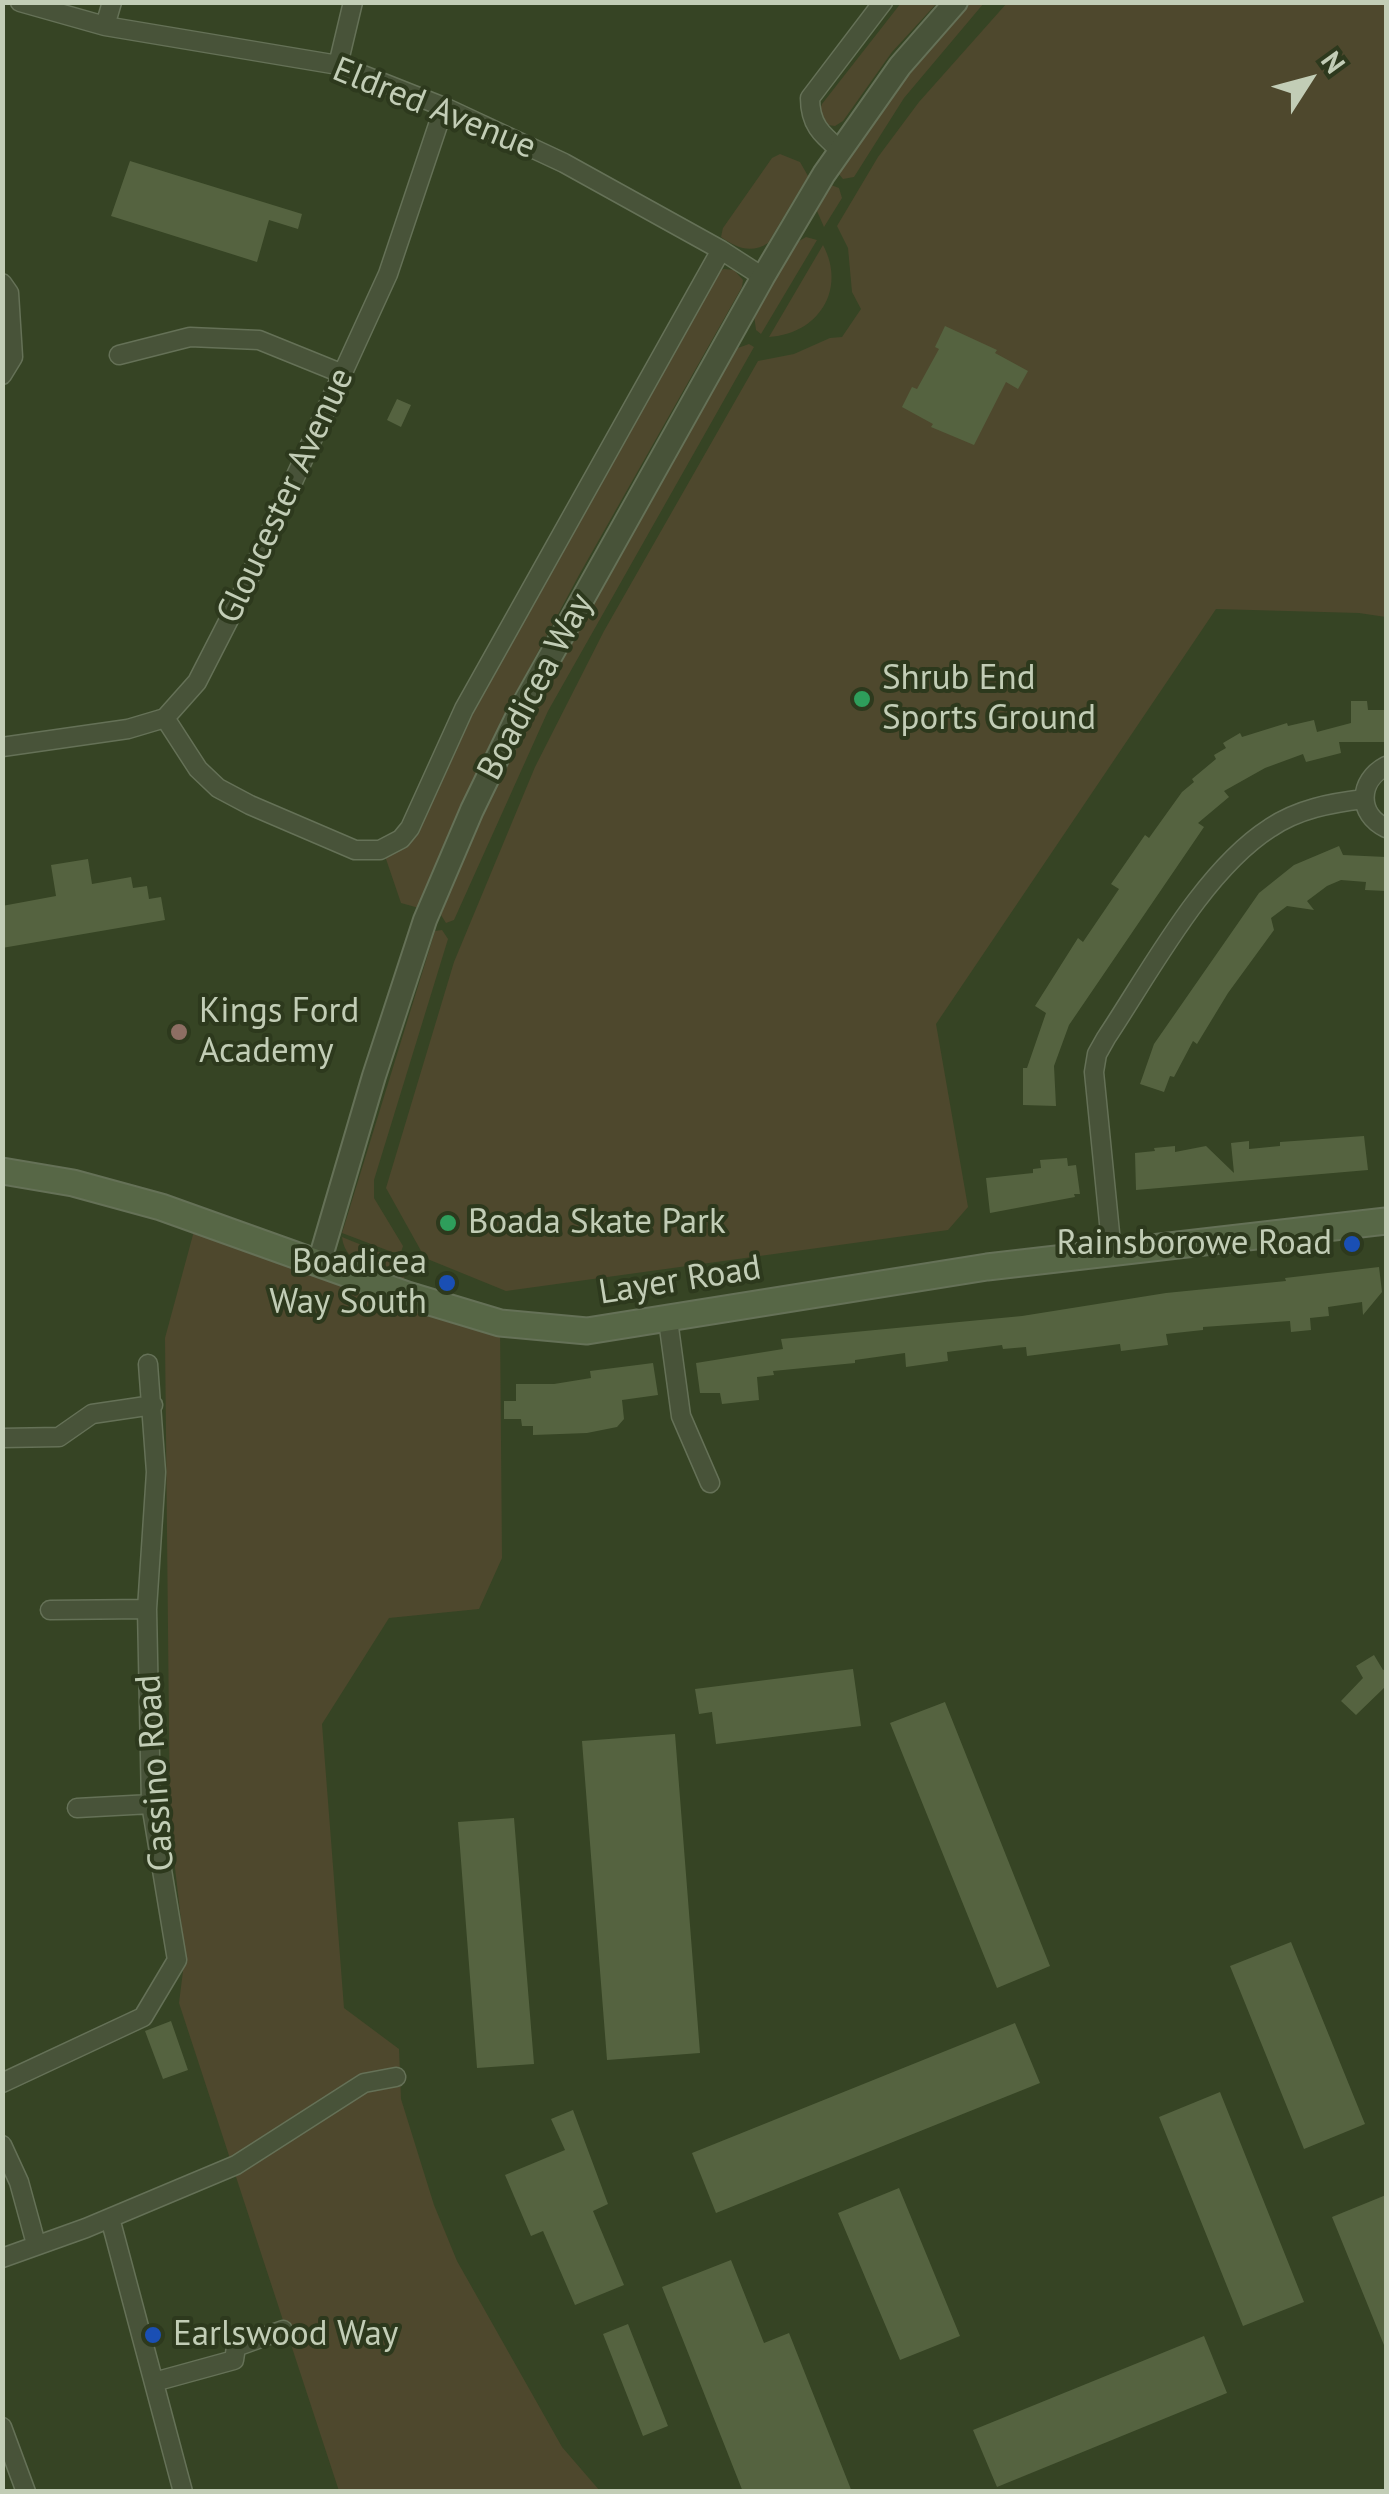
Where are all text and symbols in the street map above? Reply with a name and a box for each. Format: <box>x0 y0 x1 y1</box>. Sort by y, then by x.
north arrow <box>1259 30 1359 130</box>
text: N <box>1313 44 1354 80</box>
street label: Eldred Avenue <box>326 49 542 169</box>
street label: Gloucester Avenue <box>209 362 363 630</box>
street label: Boadicea Way <box>469 586 603 788</box>
place label: Shrub End Sports Ground <box>882 658 1096 740</box>
marker: Shrub End Sports Ground <box>851 688 873 710</box>
place label: Kings Ford Academy <box>199 991 359 1073</box>
marker: Kings Ford Academy <box>168 1021 190 1043</box>
place label: Boada Skate Park <box>468 1202 726 1244</box>
marker: Boada Skate Park <box>437 1212 459 1234</box>
place label: Rainsborowe Road <box>1056 1223 1332 1265</box>
marker: Rainsborowe Road <box>1341 1233 1363 1255</box>
place label: Boadicea Way South <box>269 1242 427 1324</box>
street label: Layer Road <box>596 1247 764 1315</box>
marker: Boadicea Way South <box>436 1272 458 1294</box>
street label: Cassino Road <box>128 1673 184 1873</box>
place label: Earlswood Way <box>173 2314 398 2356</box>
marker: Earlswood Way <box>142 2324 164 2346</box>

